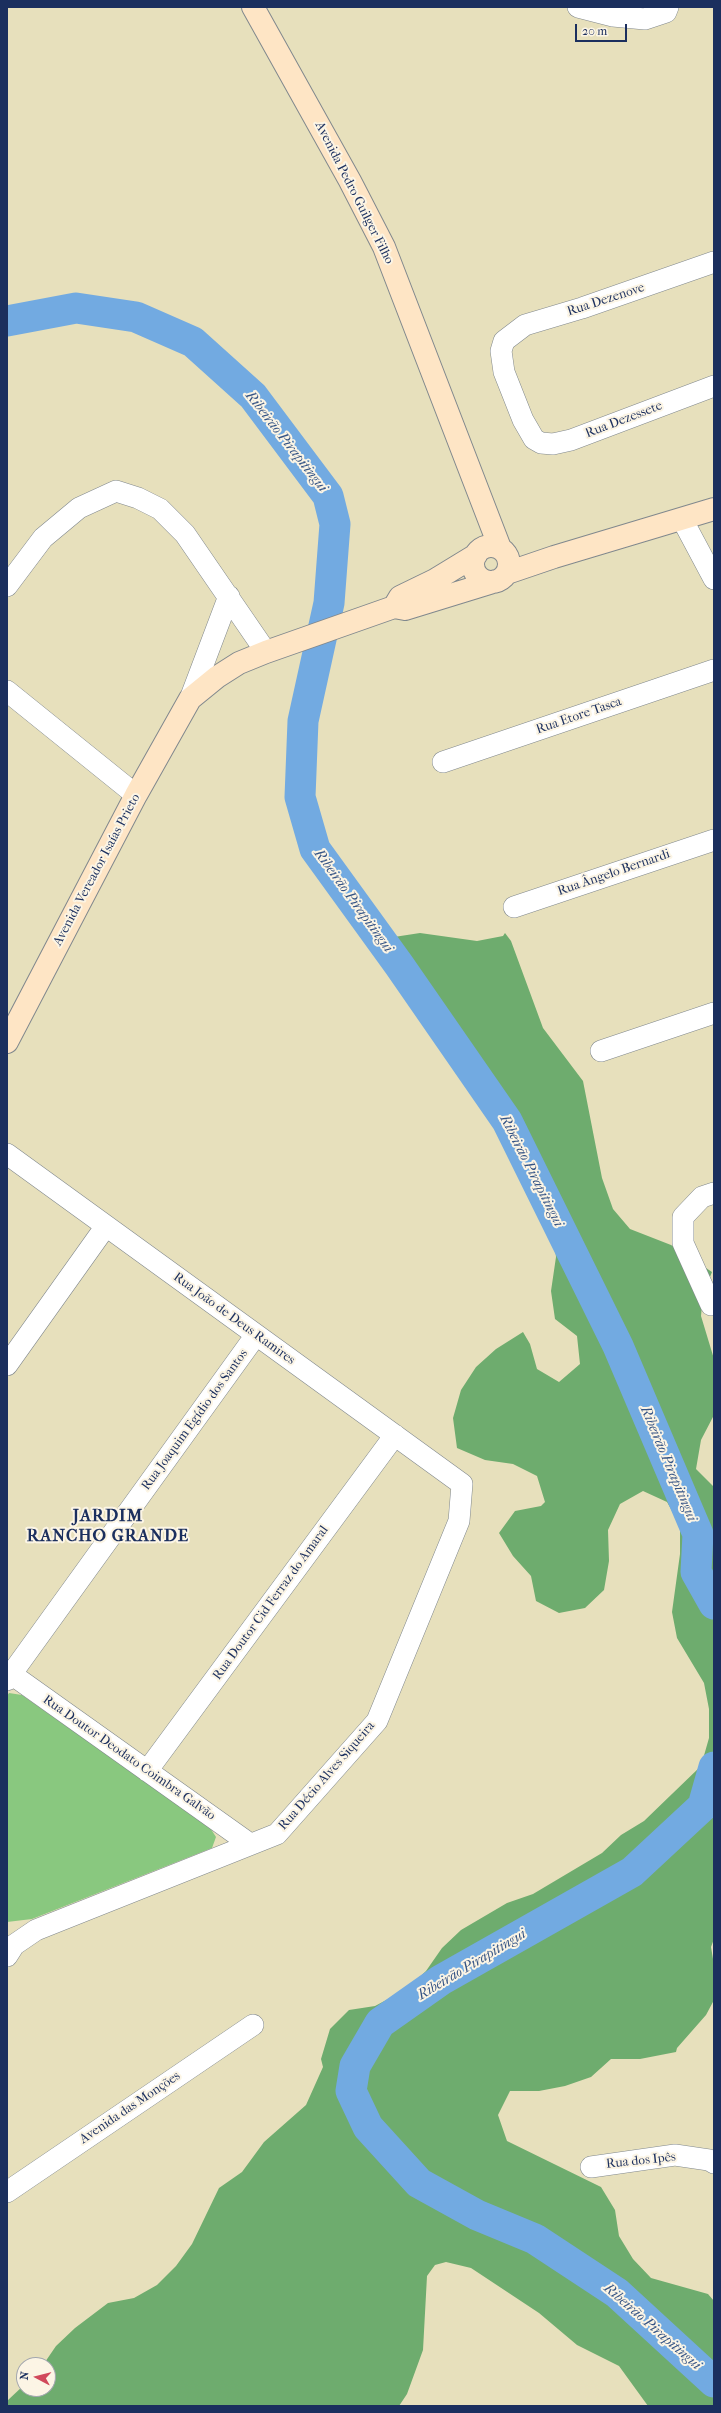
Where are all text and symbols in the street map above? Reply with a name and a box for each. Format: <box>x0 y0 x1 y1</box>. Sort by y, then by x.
scale bar <box>577 16 629 42</box>
text: 20 m <box>582 24 607 38</box>
street label: Avenida Pedro Guilger Filho <box>311 119 397 267</box>
street label: Rua Dezenove <box>565 280 647 320</box>
water label: Ribeirão Pirapitingui <box>241 388 331 496</box>
street label: Rua Dezessete <box>583 398 665 442</box>
street label: Rua Etore Tasca <box>534 694 624 738</box>
street label: Avenida Vereador Isaías Prieto <box>50 791 144 949</box>
water label: Ribeirão Pirapitingui <box>310 846 396 956</box>
street label: Rua Ângelo Bernardi <box>556 846 672 900</box>
water label: Ribeirão Pirapitingui <box>496 1112 566 1230</box>
street label: Rua João de Deus Ramires <box>170 1270 298 1368</box>
street label: Rua Joaquim Egídio dos Santos <box>139 1346 251 1494</box>
water label: Ribeirão Pirapitingui <box>636 1404 700 1524</box>
district label: JARDIM RANCHO GRANDE <box>27 1507 189 1547</box>
street label: Rua Doutor Cid Ferraz do Amaral <box>210 1523 332 1683</box>
street label: Rua Doutor Deodato Coimbra Galvão <box>40 1692 218 1824</box>
street label: Rua Décio Alves Siqueira <box>276 1718 378 1834</box>
water label: Ribeirão Pirapitingui <box>415 1926 529 2004</box>
street label: Avenida das Monções <box>77 2069 183 2147</box>
street label: Rua dos Ipês <box>605 2150 677 2172</box>
water label: Ribeirão Pirapitingui <box>600 2280 704 2374</box>
north arrow <box>16 2357 56 2397</box>
text: N <box>18 2371 32 2381</box>

